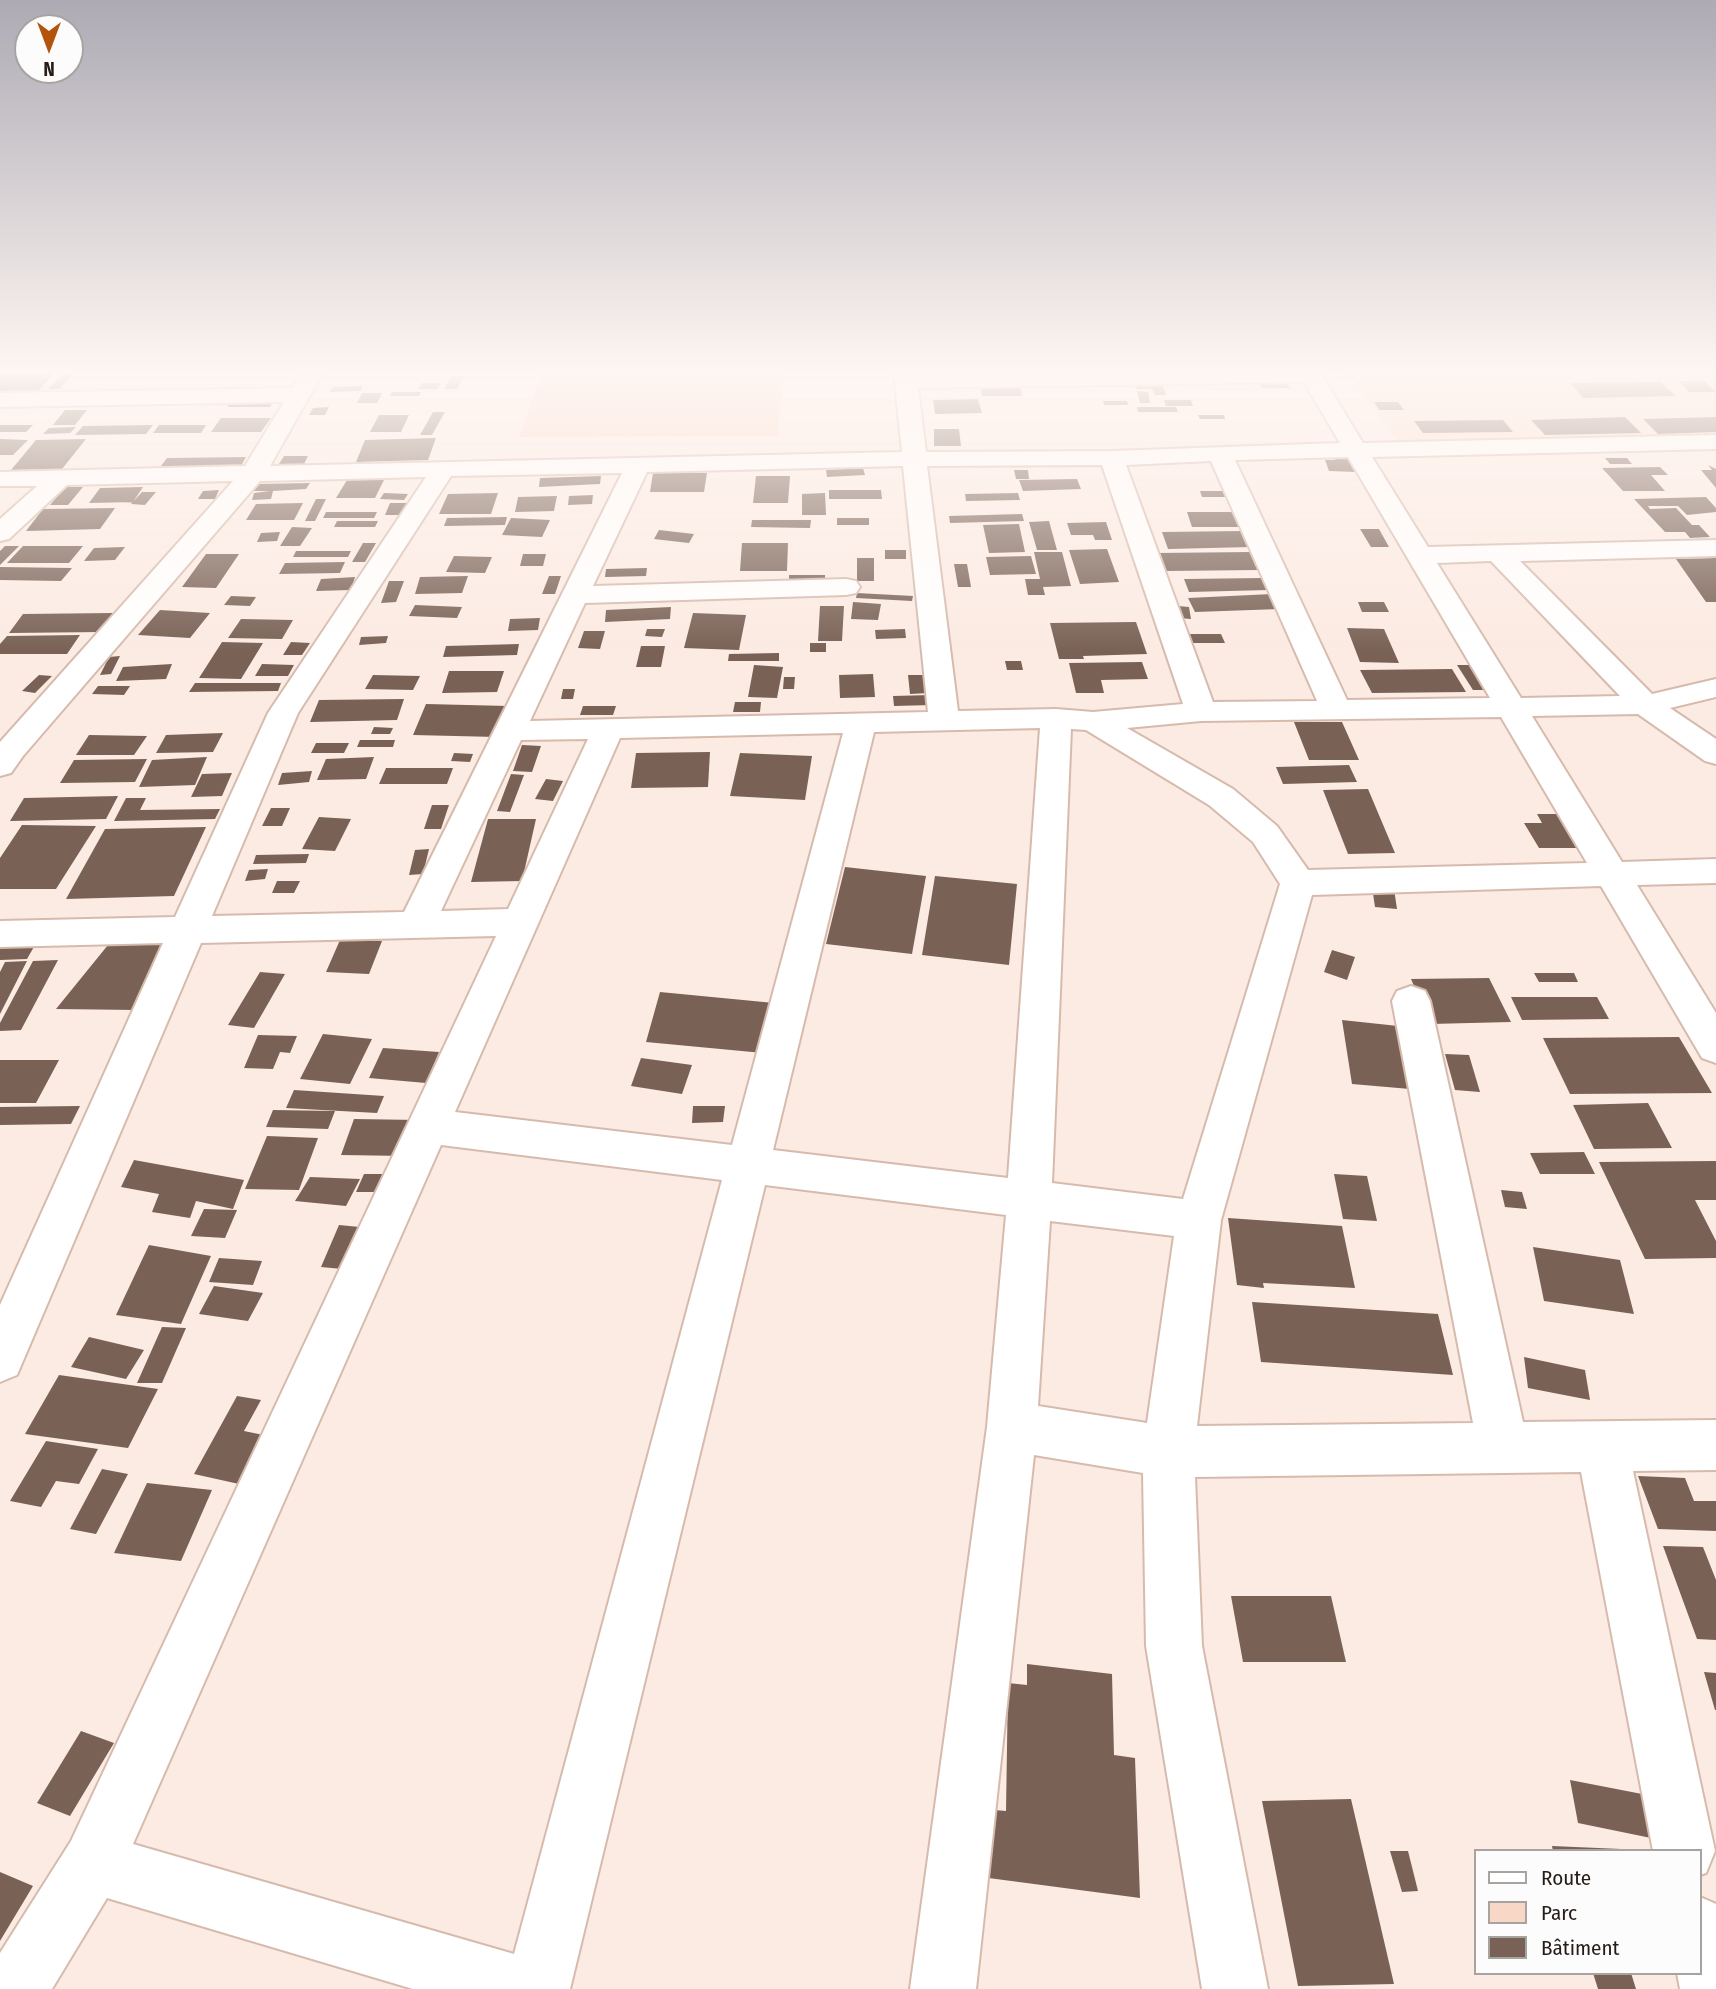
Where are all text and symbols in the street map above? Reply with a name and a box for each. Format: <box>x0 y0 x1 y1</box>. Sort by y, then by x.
north arrow <box>14 14 84 84</box>
text: N <box>43 57 55 80</box>
legend <box>1474 1849 1702 1975</box>
text: Route <box>1541 1865 1591 1891</box>
text: Parc <box>1541 1900 1577 1926</box>
text: Bâtiment <box>1541 1935 1619 1961</box>

